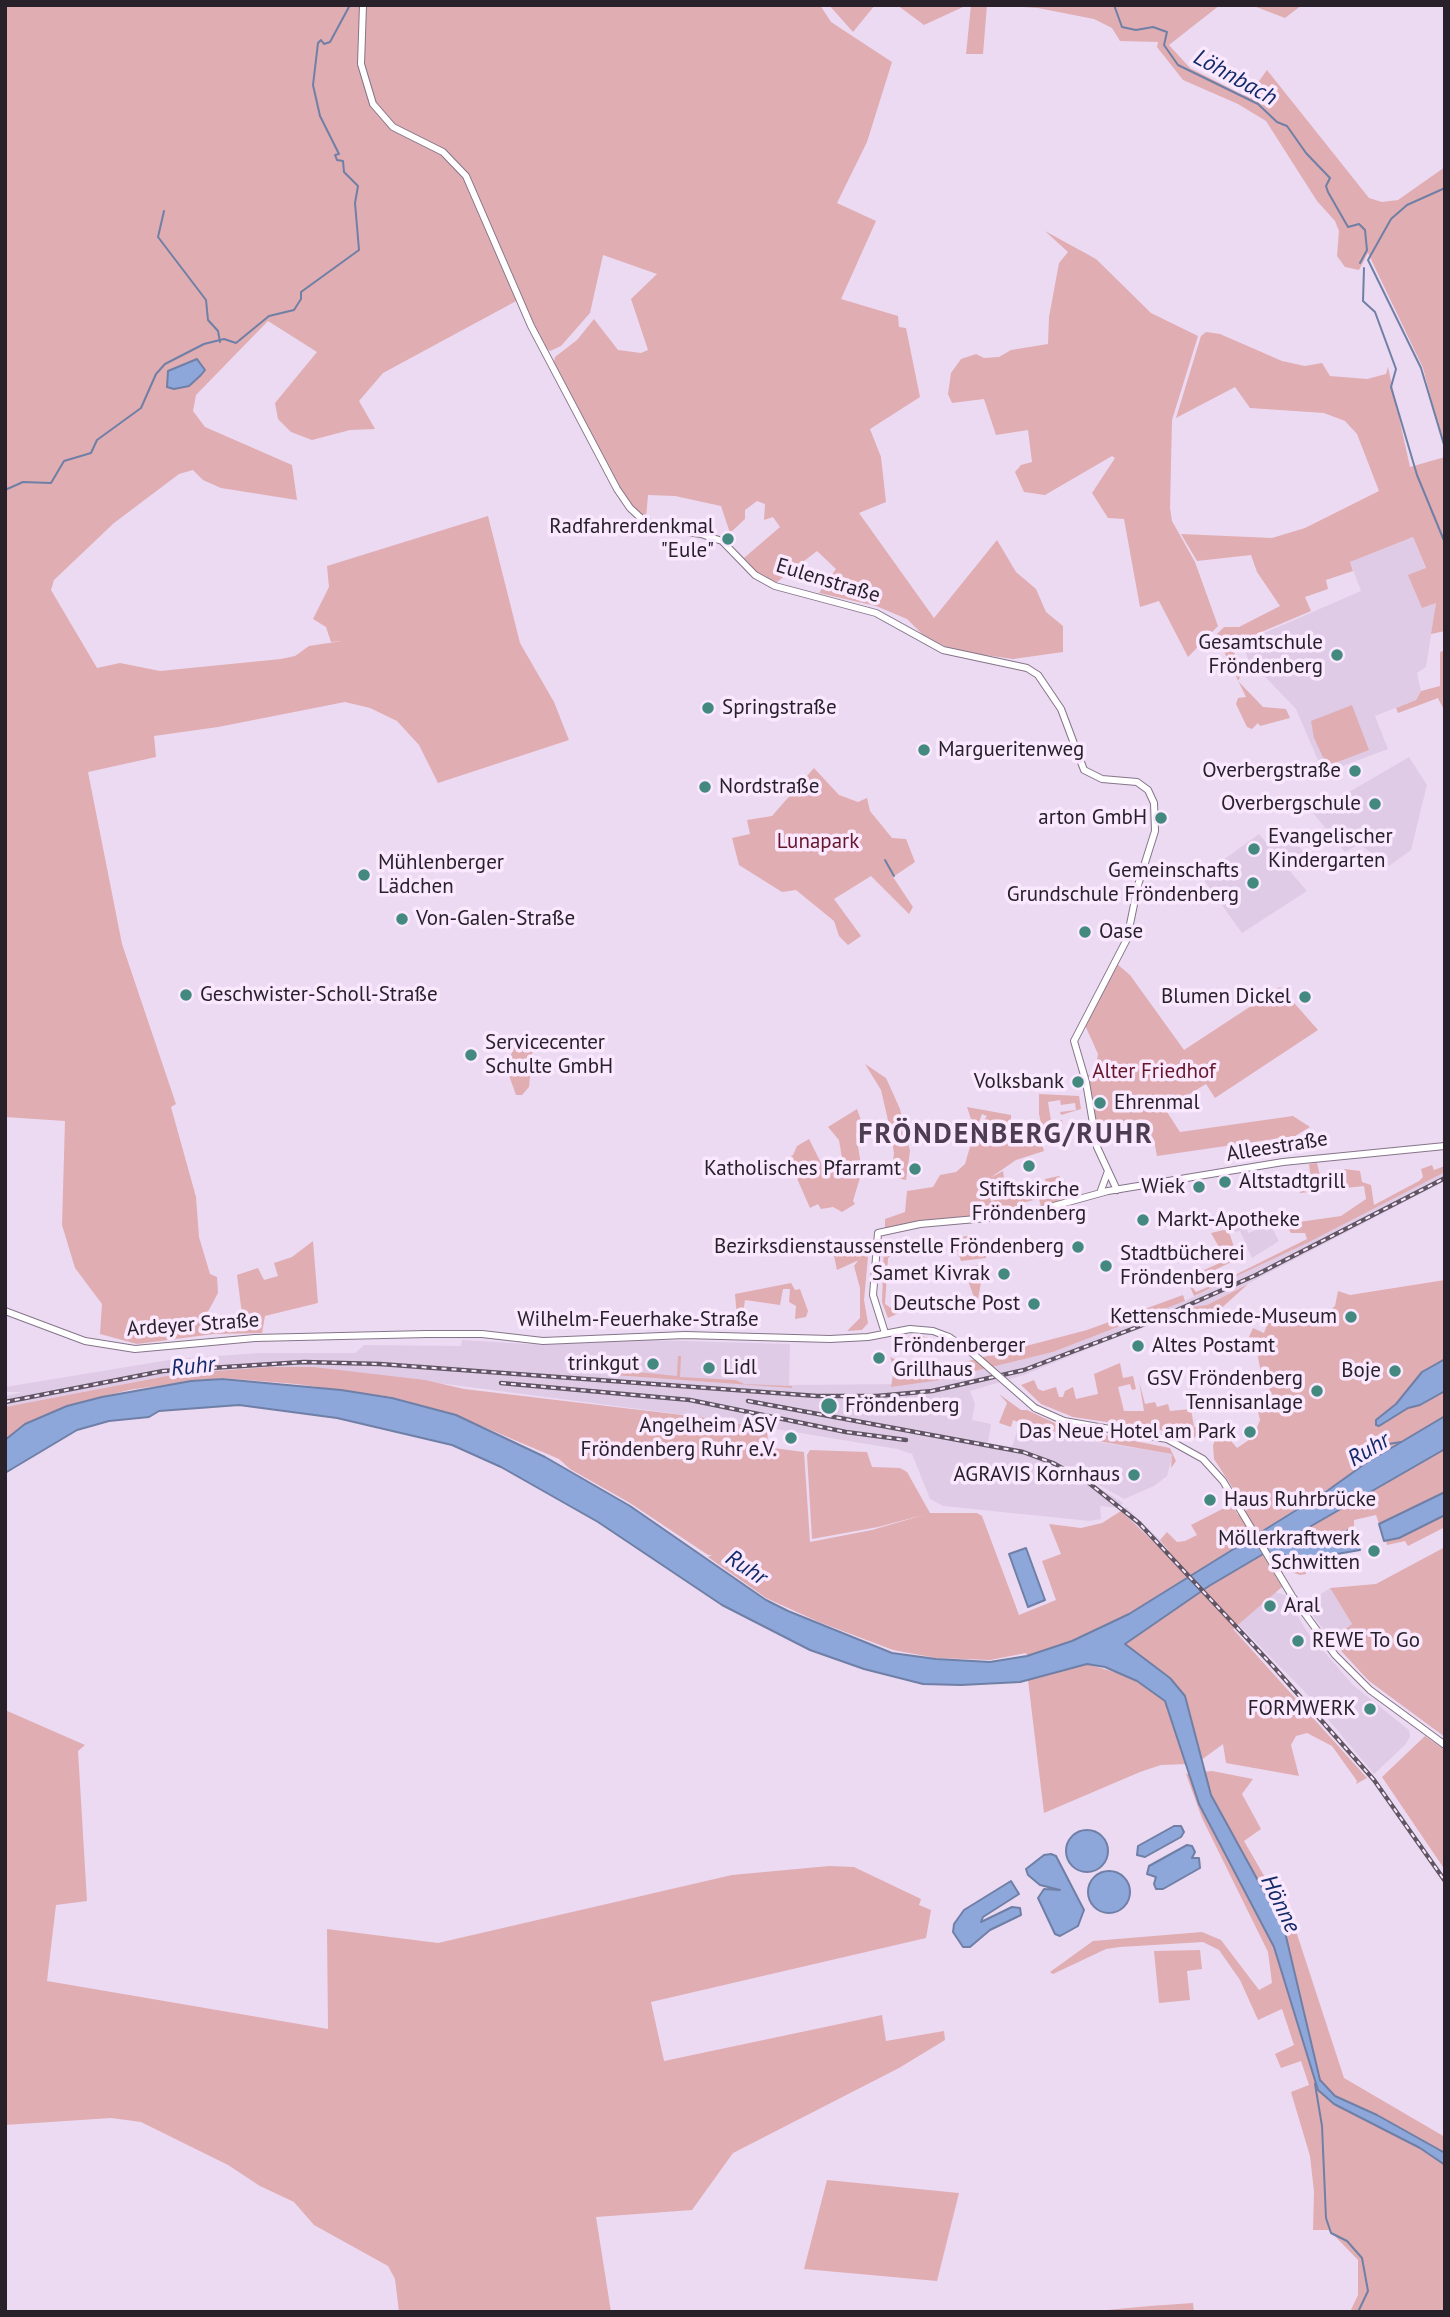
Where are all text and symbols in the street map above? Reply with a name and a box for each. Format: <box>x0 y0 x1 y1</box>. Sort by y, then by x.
water label: Löhnbach <box>1188 44 1282 112</box>
place label: Radfahrerdenkmal "Eule" <box>549 514 714 564</box>
marker: Radfahrerdenkmal "Eule" <box>720 531 736 547</box>
street label: Eulenstraße <box>773 553 883 609</box>
place label: Gesamtschule Fröndenberg <box>1198 630 1323 680</box>
marker: Gesamtschule Fröndenberg <box>1329 647 1345 663</box>
place label: Springstraße <box>722 695 837 721</box>
marker: Springstraße <box>700 700 716 716</box>
place label: Margueritenweg <box>938 737 1084 763</box>
marker: Margueritenweg <box>916 742 932 758</box>
place label: Overbergstraße <box>1202 758 1341 784</box>
marker: Overbergstraße <box>1347 763 1363 779</box>
place label: Nordstraße <box>719 774 819 800</box>
marker: Nordstraße <box>697 779 713 795</box>
place label: Overbergschule <box>1221 791 1361 817</box>
marker: Overbergschule <box>1367 796 1383 812</box>
place label: arton GmbH <box>1038 805 1147 831</box>
marker: arton GmbH <box>1153 810 1169 826</box>
place label: Evangelischer Kindergarten <box>1268 824 1393 874</box>
park label: Lunapark <box>777 829 859 855</box>
marker: Evangelischer Kindergarten <box>1246 841 1262 857</box>
place label: Mühlenberger Lädchen <box>378 850 504 900</box>
place label: Gemeinschafts Grundschule Fröndenberg <box>1007 858 1239 908</box>
marker: Mühlenberger Lädchen <box>356 867 372 883</box>
marker: Gemeinschafts Grundschule Fröndenberg <box>1245 875 1261 891</box>
place label: Von-Galen-Straße <box>416 906 575 932</box>
marker: Von-Galen-Straße <box>394 911 410 927</box>
place label: Oase <box>1099 919 1143 945</box>
marker: Oase <box>1077 924 1093 940</box>
place label: Geschwister-Scholl-Straße <box>200 982 438 1008</box>
place label: Blumen Dickel <box>1161 984 1291 1010</box>
marker: Geschwister-Scholl-Straße <box>178 987 194 1003</box>
marker: Blumen Dickel <box>1297 989 1313 1005</box>
place label: Servicecenter Schulte GmbH <box>485 1030 613 1080</box>
marker: Servicecenter Schulte GmbH <box>463 1047 479 1063</box>
park label: Alter Friedhof <box>1092 1059 1216 1085</box>
place label: Volksbank <box>974 1069 1064 1095</box>
marker: Volksbank <box>1070 1074 1086 1090</box>
place label: Ehrenmal <box>1114 1090 1200 1116</box>
marker: Ehrenmal <box>1092 1095 1108 1111</box>
district label: FRÖNDENBERG/RUHR <box>860 1118 1152 1152</box>
street label: Alleestraße <box>1225 1127 1329 1167</box>
place label: Katholisches Pfarramt <box>704 1156 901 1182</box>
marker: Stiftskirche Fröndenberg <box>1021 1158 1037 1174</box>
marker: Katholisches Pfarramt <box>907 1161 923 1177</box>
place label: Altstadtgrill <box>1239 1169 1345 1195</box>
place label: Wiek <box>1141 1174 1185 1200</box>
marker: Altstadtgrill <box>1217 1174 1233 1190</box>
place label: Stiftskirche Fröndenberg <box>972 1177 1086 1227</box>
marker: Wiek <box>1191 1179 1207 1195</box>
place label: Markt-Apotheke <box>1157 1207 1300 1233</box>
marker: Markt-Apotheke <box>1135 1212 1151 1228</box>
place label: Bezirksdienstaussenstelle Fröndenberg <box>714 1234 1064 1260</box>
marker: Bezirksdienstaussenstelle Fröndenberg <box>1070 1239 1086 1255</box>
place label: Stadtbücherei Fröndenberg <box>1120 1241 1245 1291</box>
marker: Stadtbücherei Fröndenberg <box>1098 1258 1114 1274</box>
place label: Samet Kivrak <box>872 1261 990 1287</box>
marker: Samet Kivrak <box>996 1266 1012 1282</box>
place label: Deutsche Post <box>893 1291 1020 1317</box>
marker: Deutsche Post <box>1026 1296 1042 1312</box>
place label: Kettenschmiede-Museum <box>1110 1304 1337 1330</box>
street label: Wilhelm-Feuerhake-Straße <box>517 1307 759 1333</box>
street label: Ardeyer Straße <box>126 1308 260 1342</box>
marker: Kettenschmiede-Museum <box>1343 1309 1359 1325</box>
place label: Fröndenberger Grillhaus <box>893 1333 1025 1383</box>
place label: Altes Postamt <box>1152 1333 1275 1359</box>
marker: Altes Postamt <box>1130 1338 1146 1354</box>
marker: Fröndenberger Grillhaus <box>871 1350 887 1366</box>
water label: Ruhr <box>170 1351 216 1383</box>
place label: trinkgut <box>568 1351 639 1377</box>
place label: Lidl <box>723 1355 757 1381</box>
marker: trinkgut <box>645 1356 661 1372</box>
place label: Boje <box>1341 1358 1381 1384</box>
marker: Lidl <box>701 1360 717 1376</box>
marker: Boje <box>1387 1363 1403 1379</box>
place label: GSV Fröndenberg Tennisanlage <box>1147 1366 1303 1416</box>
marker: GSV Fröndenberg Tennisanlage <box>1309 1383 1325 1399</box>
place label: Fröndenberg <box>845 1393 960 1419</box>
marker: Fröndenberg <box>819 1396 839 1416</box>
place label: Angelheim ASV Fröndenberg Ruhr e.V. <box>581 1413 777 1463</box>
place label: Das Neue Hotel am Park <box>1019 1419 1236 1445</box>
marker: Das Neue Hotel am Park <box>1242 1424 1258 1440</box>
water label: Ruhr <box>1343 1427 1395 1473</box>
marker: Angelheim ASV Fröndenberg Ruhr e.V. <box>783 1430 799 1446</box>
place label: AGRAVIS Kornhaus <box>954 1462 1120 1488</box>
marker: AGRAVIS Kornhaus <box>1126 1467 1142 1483</box>
place label: Haus Ruhrbrücke <box>1224 1487 1376 1513</box>
marker: Haus Ruhrbrücke <box>1202 1492 1218 1508</box>
place label: Möllerkraftwerk Schwitten <box>1218 1526 1360 1576</box>
marker: Möllerkraftwerk Schwitten <box>1366 1543 1382 1559</box>
water label: Ruhr <box>720 1544 772 1592</box>
place label: Aral <box>1284 1593 1320 1619</box>
marker: Aral <box>1262 1598 1278 1614</box>
place label: REWE To Go <box>1312 1628 1420 1654</box>
marker: REWE To Go <box>1290 1633 1306 1649</box>
place label: FORMWERK <box>1248 1696 1356 1722</box>
marker: FORMWERK <box>1362 1701 1378 1717</box>
water label: Hönne <box>1254 1871 1306 1937</box>

